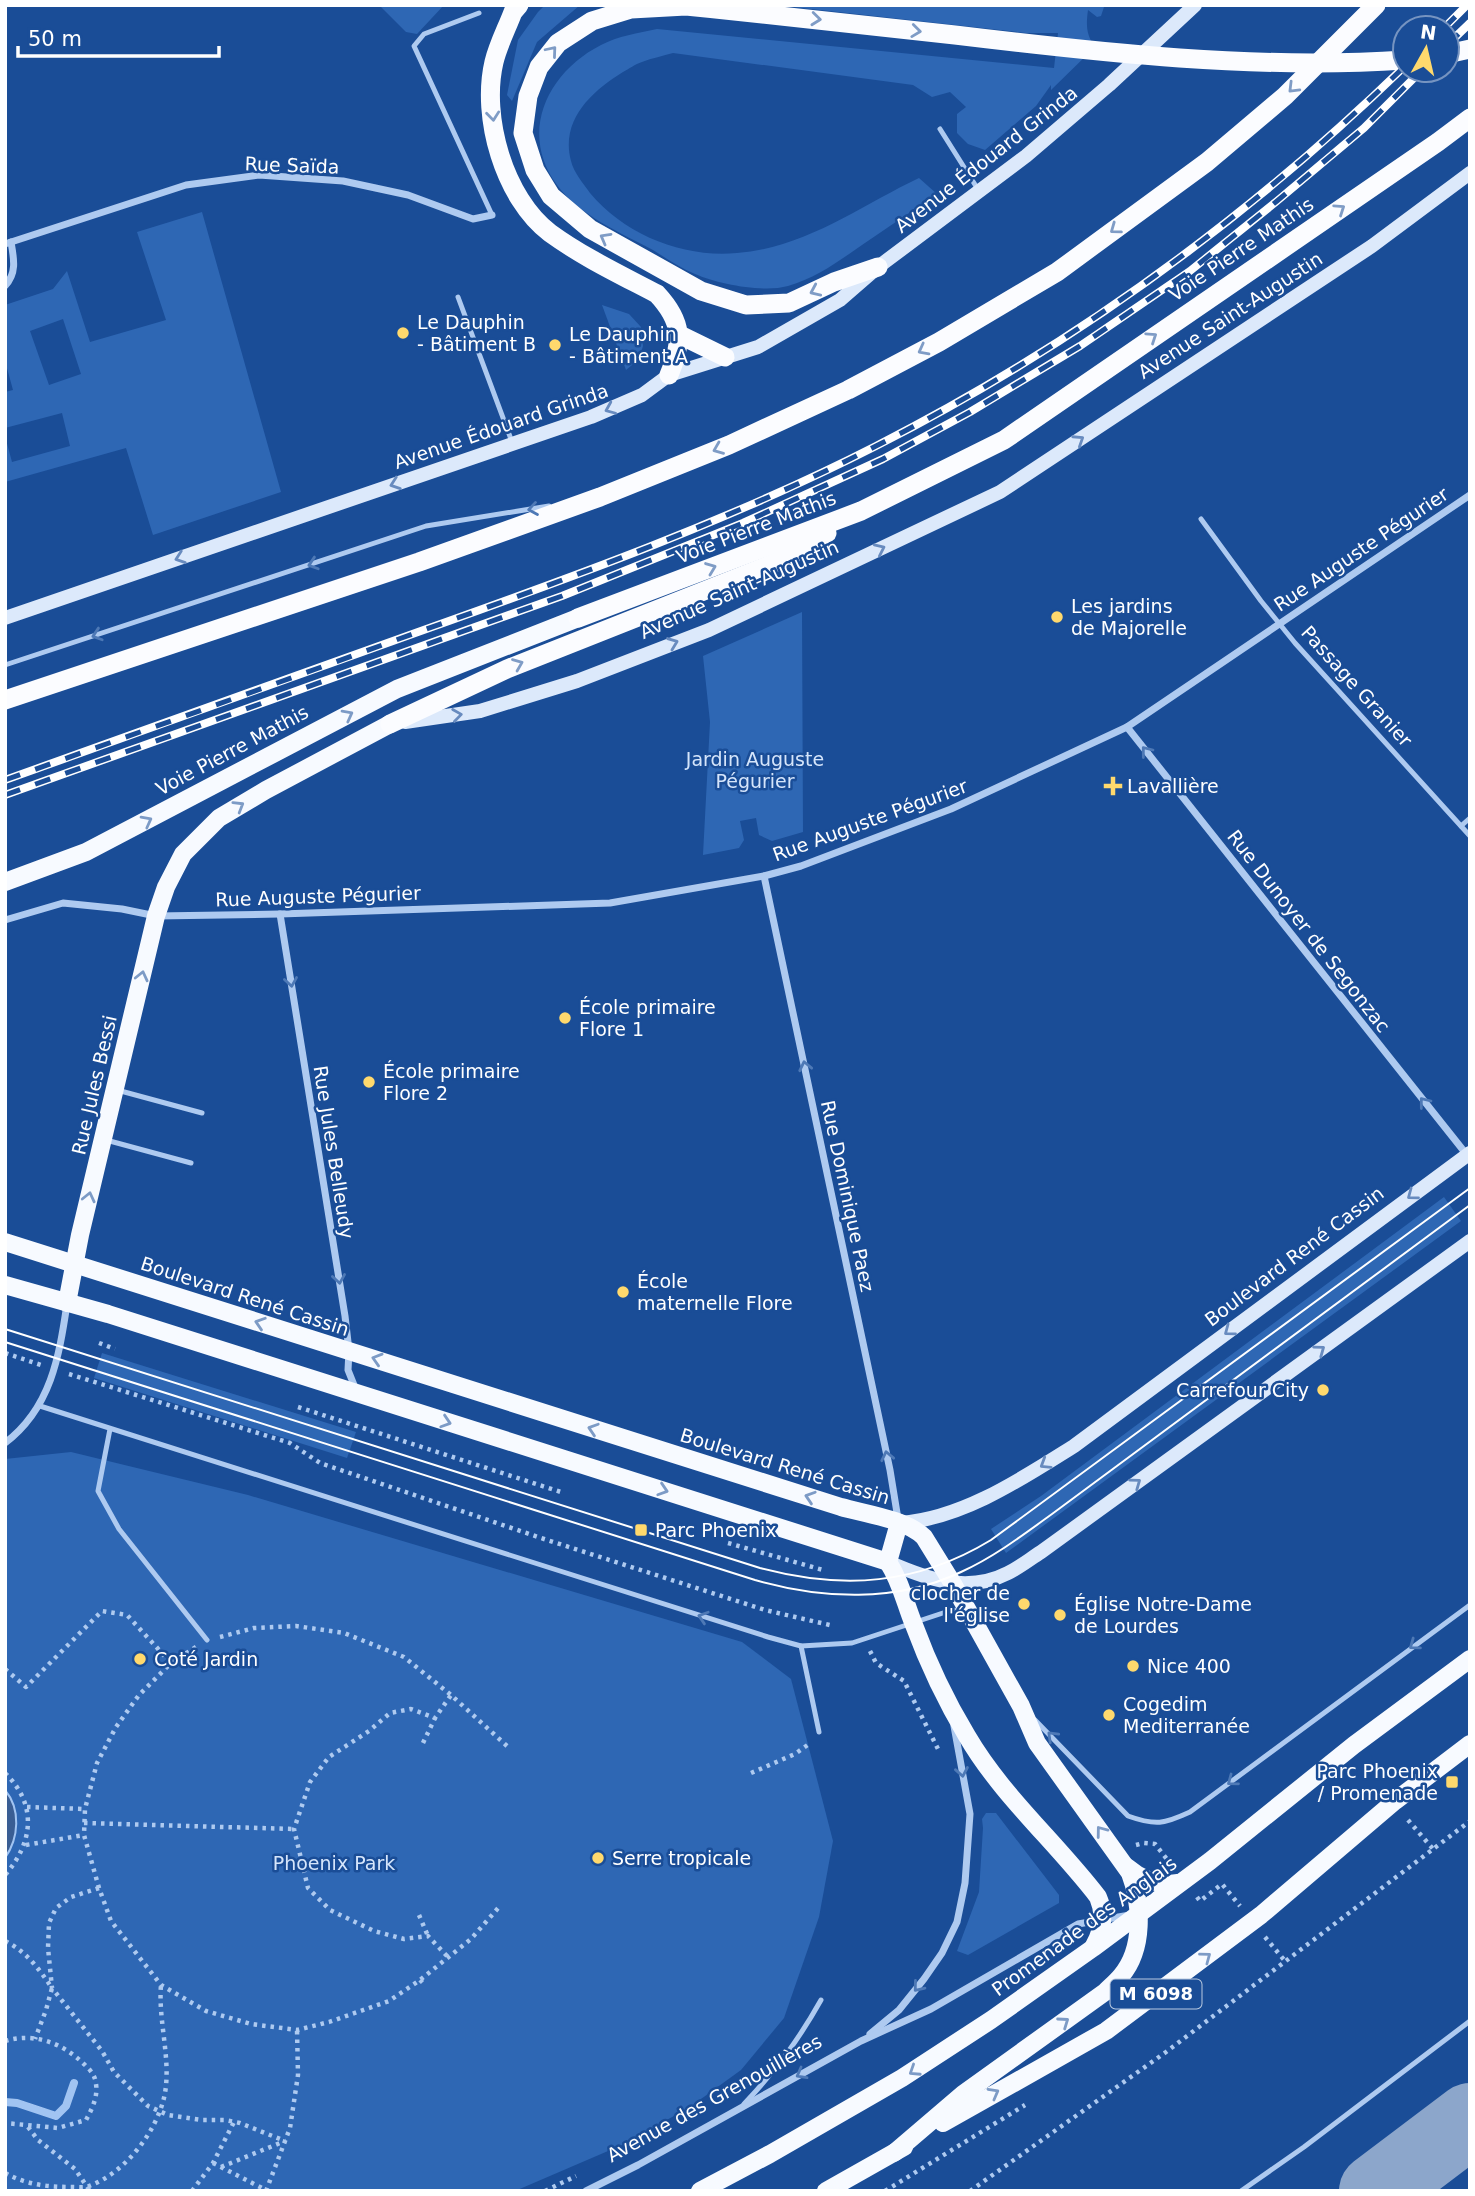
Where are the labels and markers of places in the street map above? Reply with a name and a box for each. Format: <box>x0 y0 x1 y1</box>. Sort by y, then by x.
place label: Le Dauphin - Bâtiment B <box>417 311 536 355</box>
place label: Le Dauphin - Bâtiment A <box>569 323 688 367</box>
marker: Le Dauphin - Bâtiment B <box>395 325 411 341</box>
marker: Le Dauphin - Bâtiment A <box>547 337 563 353</box>
place label: Les jardins de Majorelle <box>1071 595 1187 639</box>
marker: Les jardins de Majorelle <box>1049 609 1065 625</box>
place label: Lavallière <box>1127 775 1219 797</box>
marker: Lavallière <box>1105 778 1121 794</box>
place label: École primaire Flore 1 <box>579 996 716 1040</box>
marker: École primaire Flore 1 <box>557 1010 573 1026</box>
place label: École primaire Flore 2 <box>383 1060 520 1104</box>
marker: École primaire Flore 2 <box>361 1074 377 1090</box>
place label: École maternelle Flore <box>637 1270 793 1314</box>
marker: École maternelle Flore <box>615 1284 631 1300</box>
place label: Carrefour City <box>1176 1379 1309 1401</box>
marker: Carrefour City <box>1315 1382 1331 1398</box>
place label: Parc Phoenix <box>655 1519 777 1541</box>
marker: Parc Phoenix <box>633 1522 649 1538</box>
place label: clocher de l'église <box>911 1582 1010 1626</box>
place label: Église Notre-Dame de Lourdes <box>1074 1593 1252 1637</box>
marker: clocher de l'église <box>1016 1596 1032 1612</box>
marker: Église Notre-Dame de Lourdes <box>1052 1607 1068 1623</box>
place label: Coté Jardin <box>154 1648 258 1670</box>
marker: Coté Jardin <box>132 1651 148 1667</box>
place label: Nice 400 <box>1147 1655 1231 1677</box>
marker: Nice 400 <box>1125 1658 1141 1674</box>
place label: Cogedim Mediterranée <box>1123 1693 1250 1737</box>
marker: Cogedim Mediterranée <box>1101 1707 1117 1723</box>
place label: Parc Phoenix / Promenade <box>1316 1760 1438 1804</box>
marker: Parc Phoenix / Promenade <box>1444 1774 1460 1790</box>
place label: Serre tropicale <box>612 1847 751 1869</box>
marker: Serre tropicale <box>590 1850 606 1866</box>

